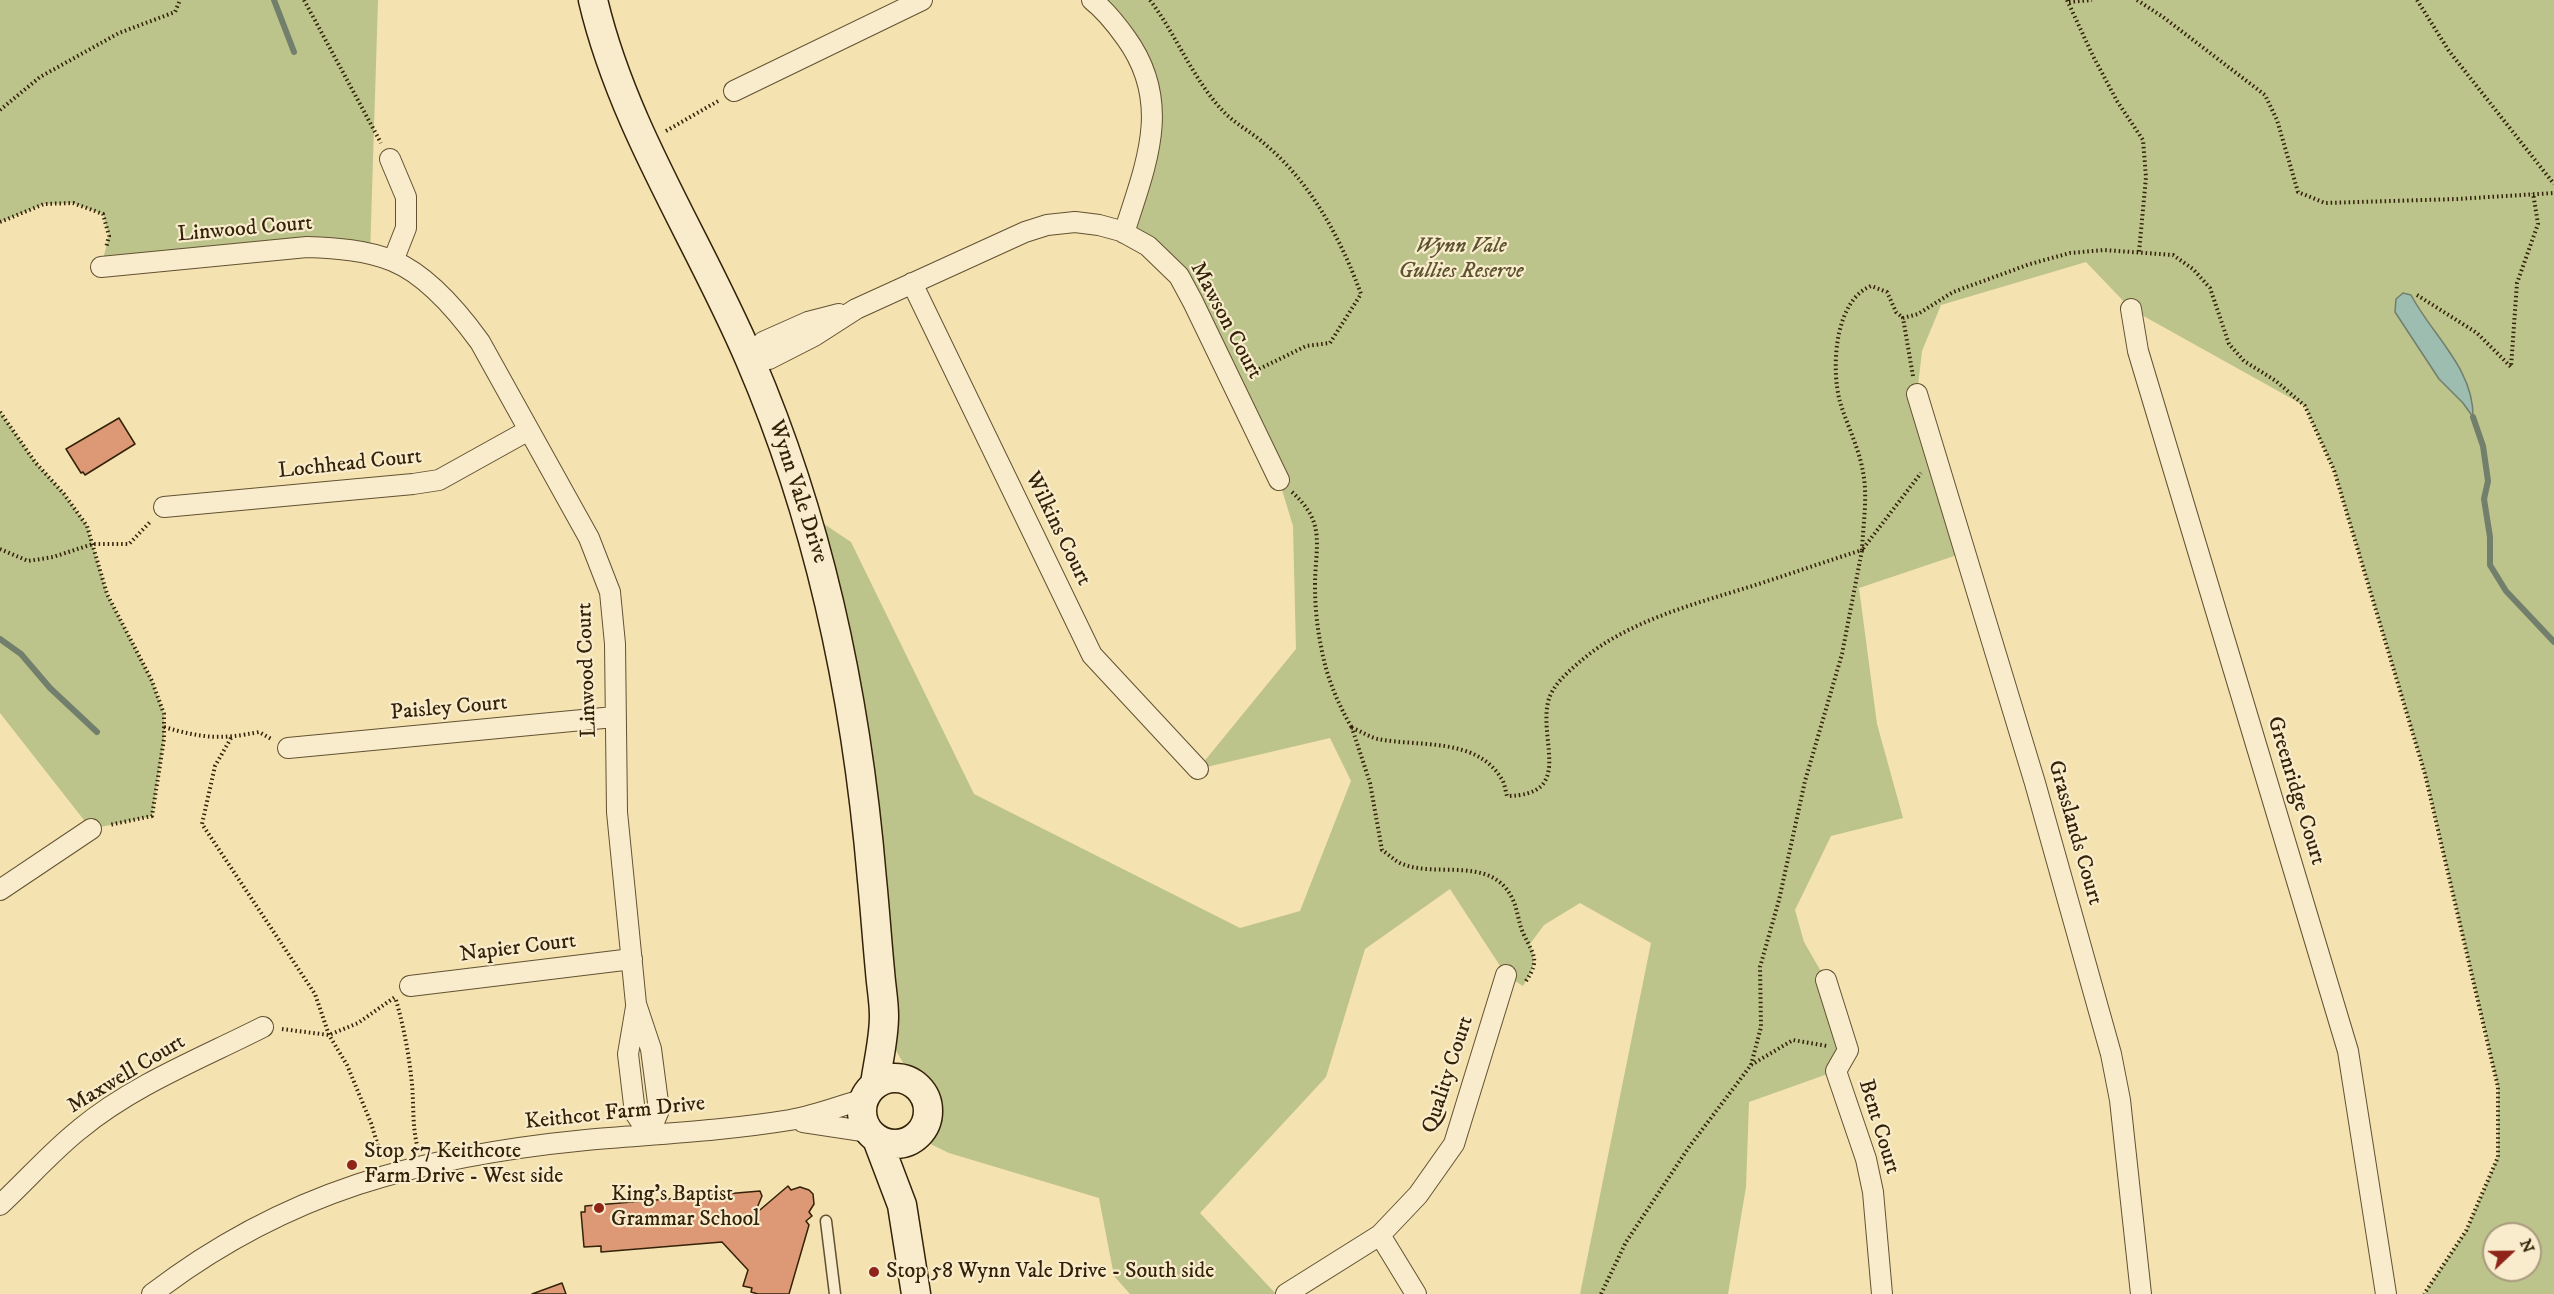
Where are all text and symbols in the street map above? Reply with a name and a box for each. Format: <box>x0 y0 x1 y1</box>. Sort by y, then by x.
street label: Linwood Court <box>176 211 314 249</box>
park label: Wynn Vale Gullies Reserve <box>1398 234 1524 286</box>
street label: Mawson Court <box>1183 258 1267 384</box>
street label: Wynn Vale Drive <box>761 417 833 567</box>
street label: Lochhead Court <box>277 444 423 486</box>
street label: Wilkins Court <box>1018 468 1096 590</box>
street label: Linwood Court <box>572 602 604 738</box>
street label: Paisley Court <box>390 691 508 727</box>
street label: Greenridge Court <box>2260 714 2330 868</box>
street label: Grasslands Court <box>2041 758 2107 908</box>
street label: Napier Court <box>458 929 578 969</box>
street label: Quality Court <box>1418 1013 1480 1137</box>
street label: Maxwell Court <box>63 1030 191 1120</box>
street label: Bent Court <box>1851 1077 1905 1177</box>
street label: Keithcot Farm Drive <box>524 1091 706 1137</box>
place label: Stop 57 Keithcote Farm Drive - West side <box>364 1139 563 1190</box>
marker: Stop 57 Keithcote Farm Drive - West side <box>345 1158 359 1172</box>
place label: King's Baptist Grammar School <box>611 1182 760 1234</box>
marker: King's Baptist Grammar School <box>592 1201 606 1215</box>
north arrow <box>2482 1222 2542 1282</box>
text: N <box>2515 1236 2539 1256</box>
place label: Stop 58 Wynn Vale Drive - South side <box>886 1259 1214 1285</box>
marker: Stop 58 Wynn Vale Drive - South side <box>867 1265 881 1279</box>

